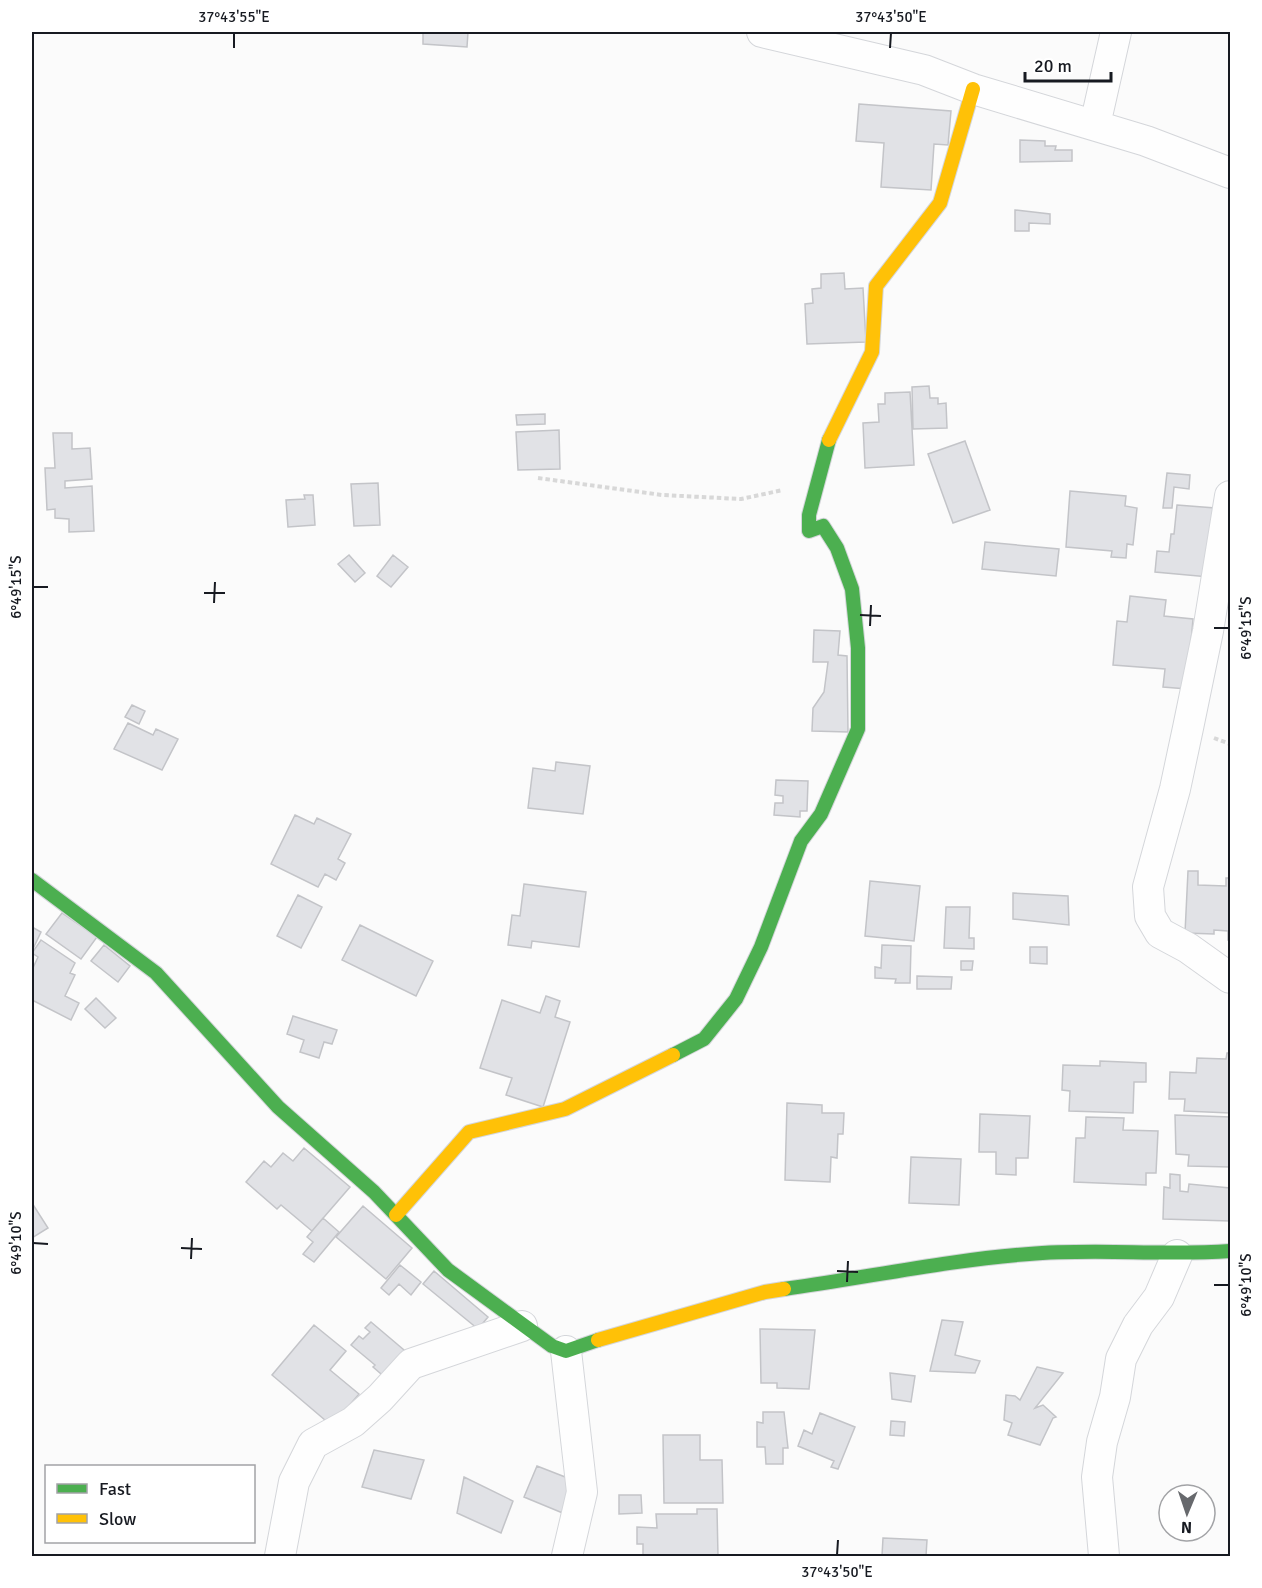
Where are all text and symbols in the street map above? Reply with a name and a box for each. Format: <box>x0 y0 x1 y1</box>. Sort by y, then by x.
text: 37°43'55"E <box>198 8 270 26</box>
text: 37°43'50"E <box>855 8 927 26</box>
scale bar <box>1025 45 1110 83</box>
text: 20 m <box>1034 55 1072 77</box>
text: 6°49'15"S <box>7 555 25 619</box>
text: 6°49'15"S <box>1237 596 1255 660</box>
text: 6°49'10"S <box>7 1211 25 1275</box>
text: 6°49'10"S <box>1237 1253 1255 1317</box>
legend <box>45 1465 255 1543</box>
text: Fast <box>99 1478 131 1500</box>
north arrow <box>1157 1483 1217 1543</box>
text: Slow <box>99 1508 136 1530</box>
text: N <box>1181 1517 1192 1537</box>
text: 37°43'50"E <box>801 1563 873 1581</box>

